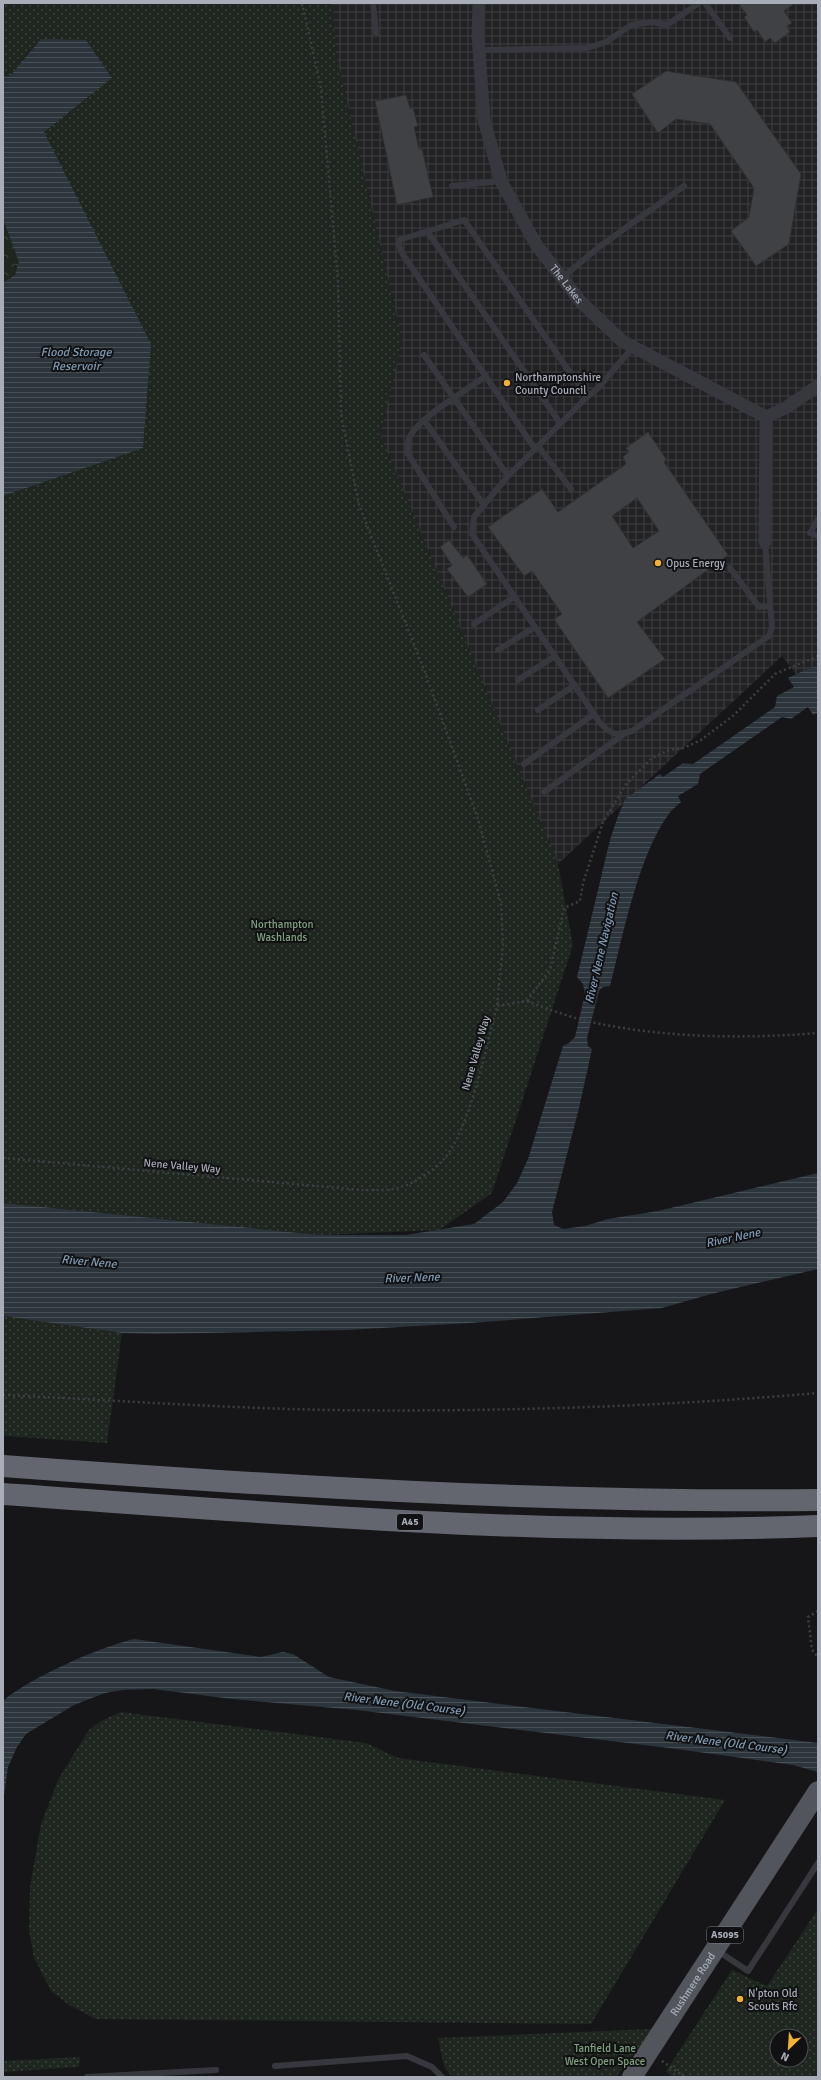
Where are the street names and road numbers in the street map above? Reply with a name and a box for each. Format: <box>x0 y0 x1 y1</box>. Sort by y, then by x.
street label: The Lakes <box>547 262 586 306</box>
street label: Nene Valley Way <box>459 1013 493 1092</box>
street label: Nene Valley Way <box>143 1156 222 1176</box>
road number: A45 <box>397 1514 423 1530</box>
road number: A5095 <box>707 1927 743 1943</box>
street label: Rushmere Road <box>667 1950 718 2018</box>

